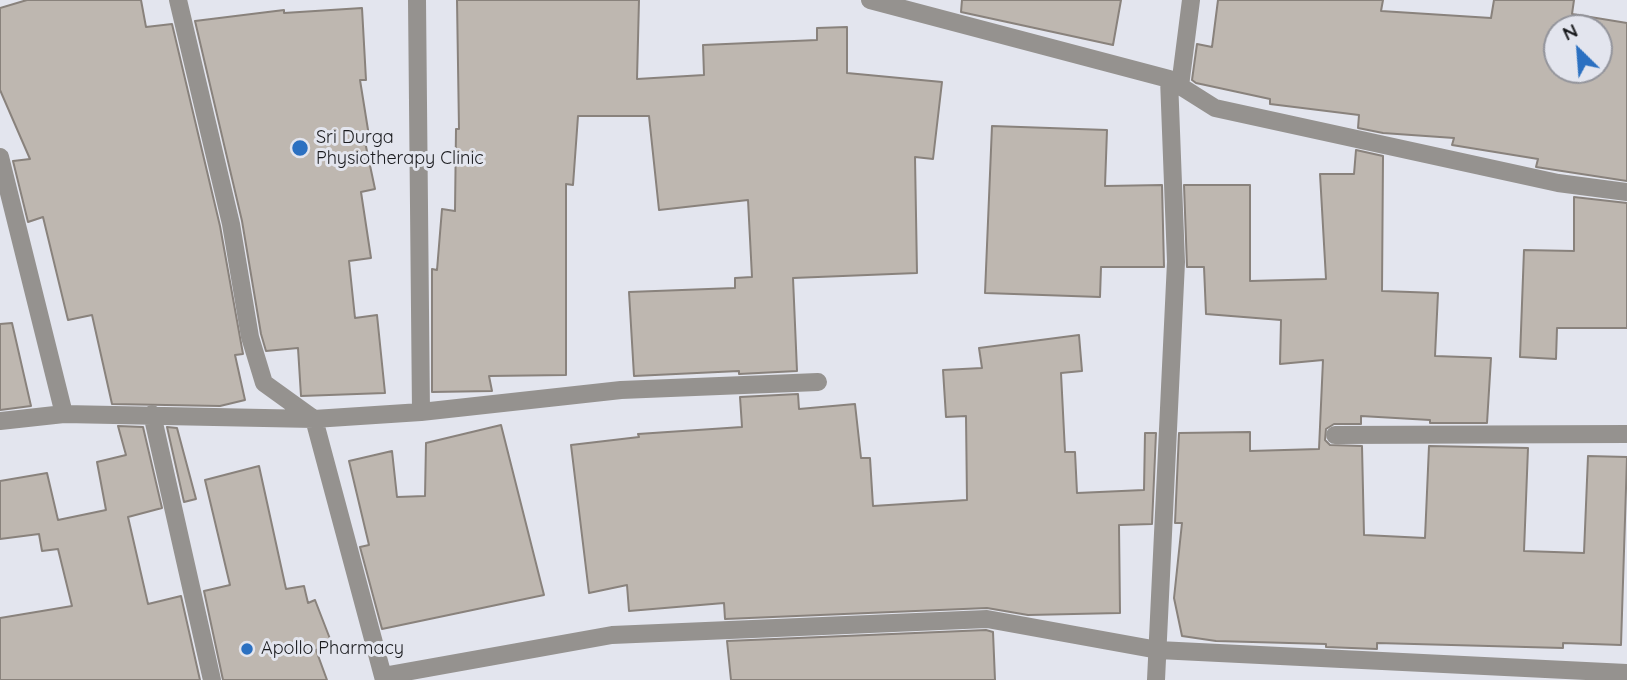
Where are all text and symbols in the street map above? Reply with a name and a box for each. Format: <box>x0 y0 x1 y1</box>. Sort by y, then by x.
north arrow <box>1543 14 1613 84</box>
text: N <box>1559 18 1581 46</box>
place label: Sri Durga Physiotherapy Clinic <box>316 127 484 170</box>
marker: Sri Durga Physiotherapy Clinic <box>290 138 310 158</box>
place label: Apollo Pharmacy <box>261 638 404 660</box>
marker: Apollo Pharmacy <box>239 641 255 657</box>

